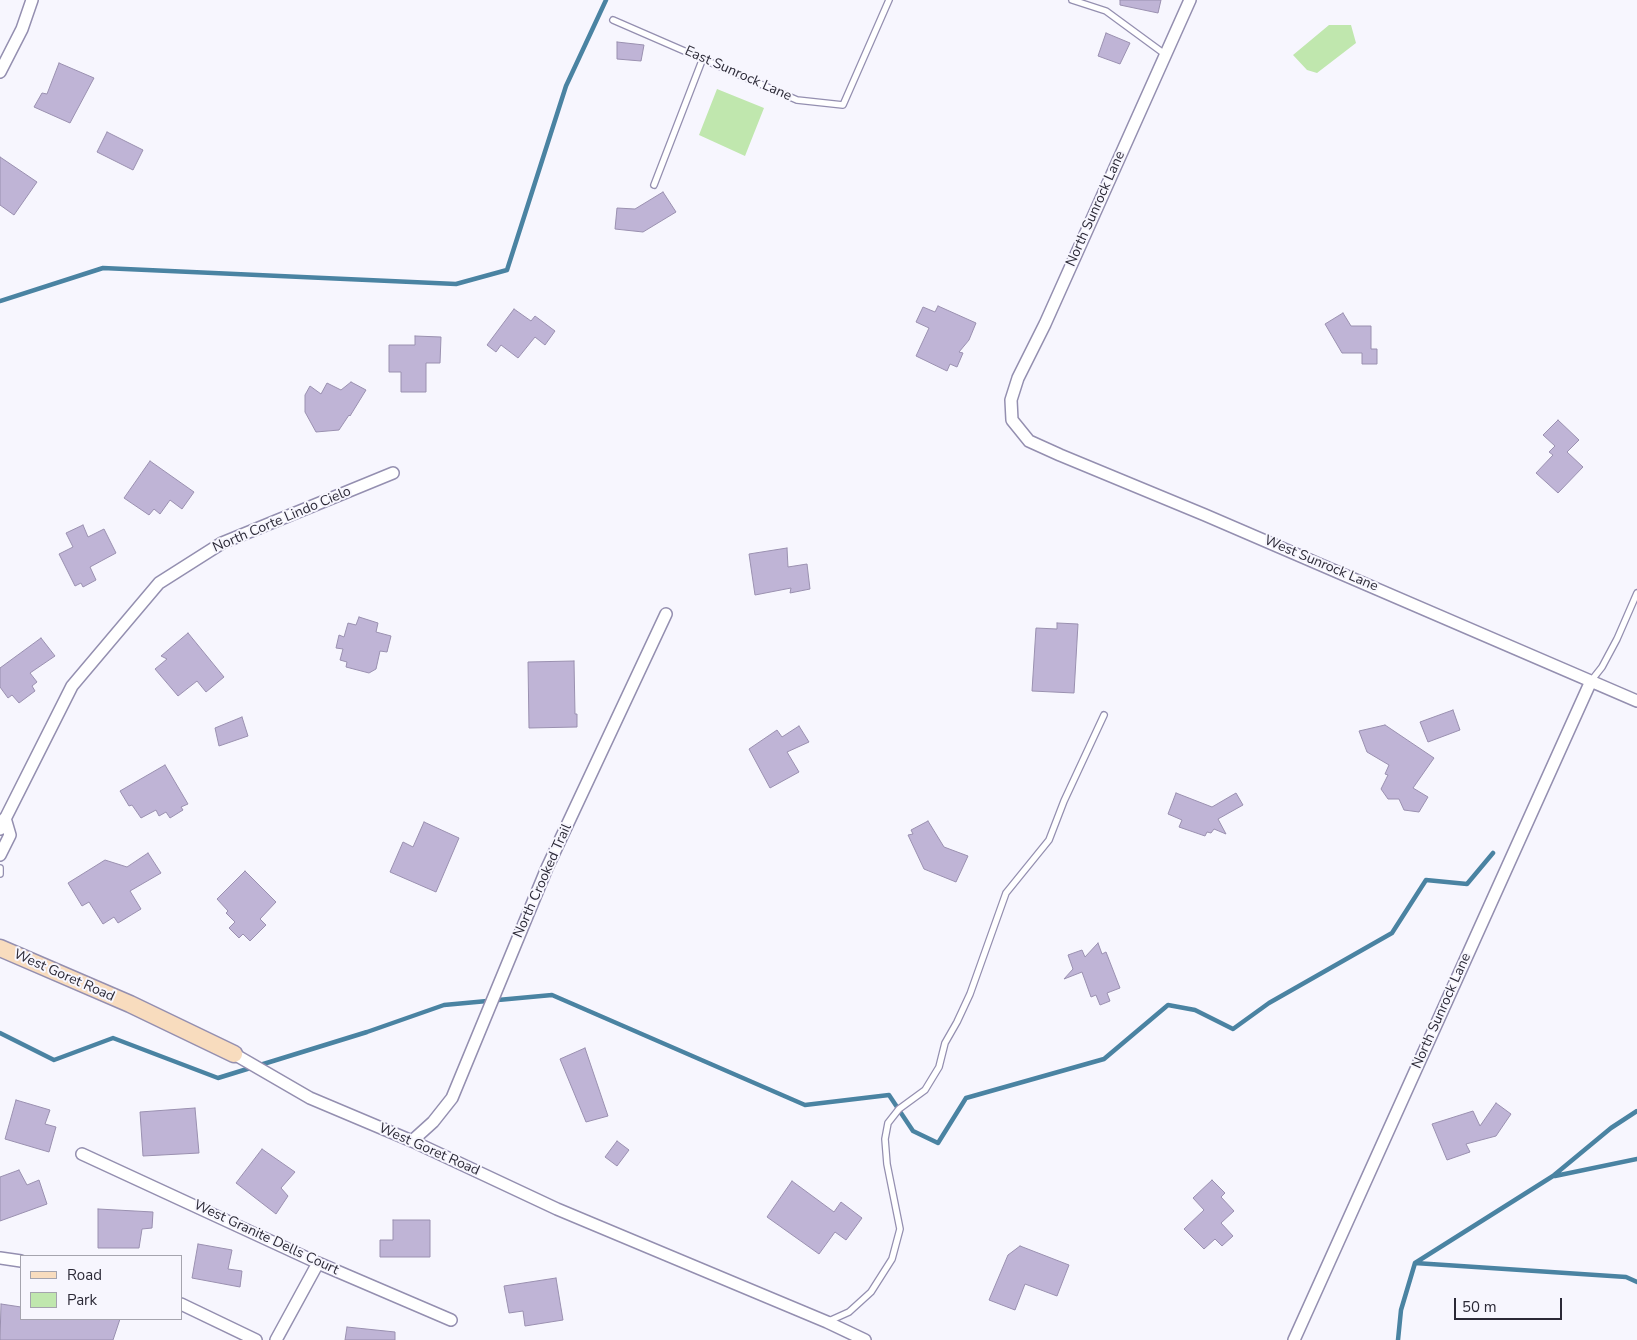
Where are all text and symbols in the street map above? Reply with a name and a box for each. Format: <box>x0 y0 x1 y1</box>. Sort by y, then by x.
street label: East Sunrock Lane <box>682 43 794 105</box>
street label: North Sunrock Lane <box>1063 149 1129 269</box>
street label: North Corte Lindo Cielo <box>210 483 354 557</box>
street label: West Sunrock Lane <box>1262 532 1380 596</box>
street label: North Crooked Trail <box>510 821 576 941</box>
street label: West Goret Road <box>11 946 117 1006</box>
street label: North Sunrock Lane <box>1409 951 1475 1071</box>
street label: West Goret Road <box>376 1120 482 1180</box>
street label: West Granite Dells Court <box>191 1197 341 1279</box>
legend <box>20 1255 182 1320</box>
text: Road <box>67 1265 102 1285</box>
scale bar <box>1457 1288 1564 1320</box>
text: Park <box>67 1290 97 1310</box>
text: 50 m <box>1462 1297 1497 1317</box>

